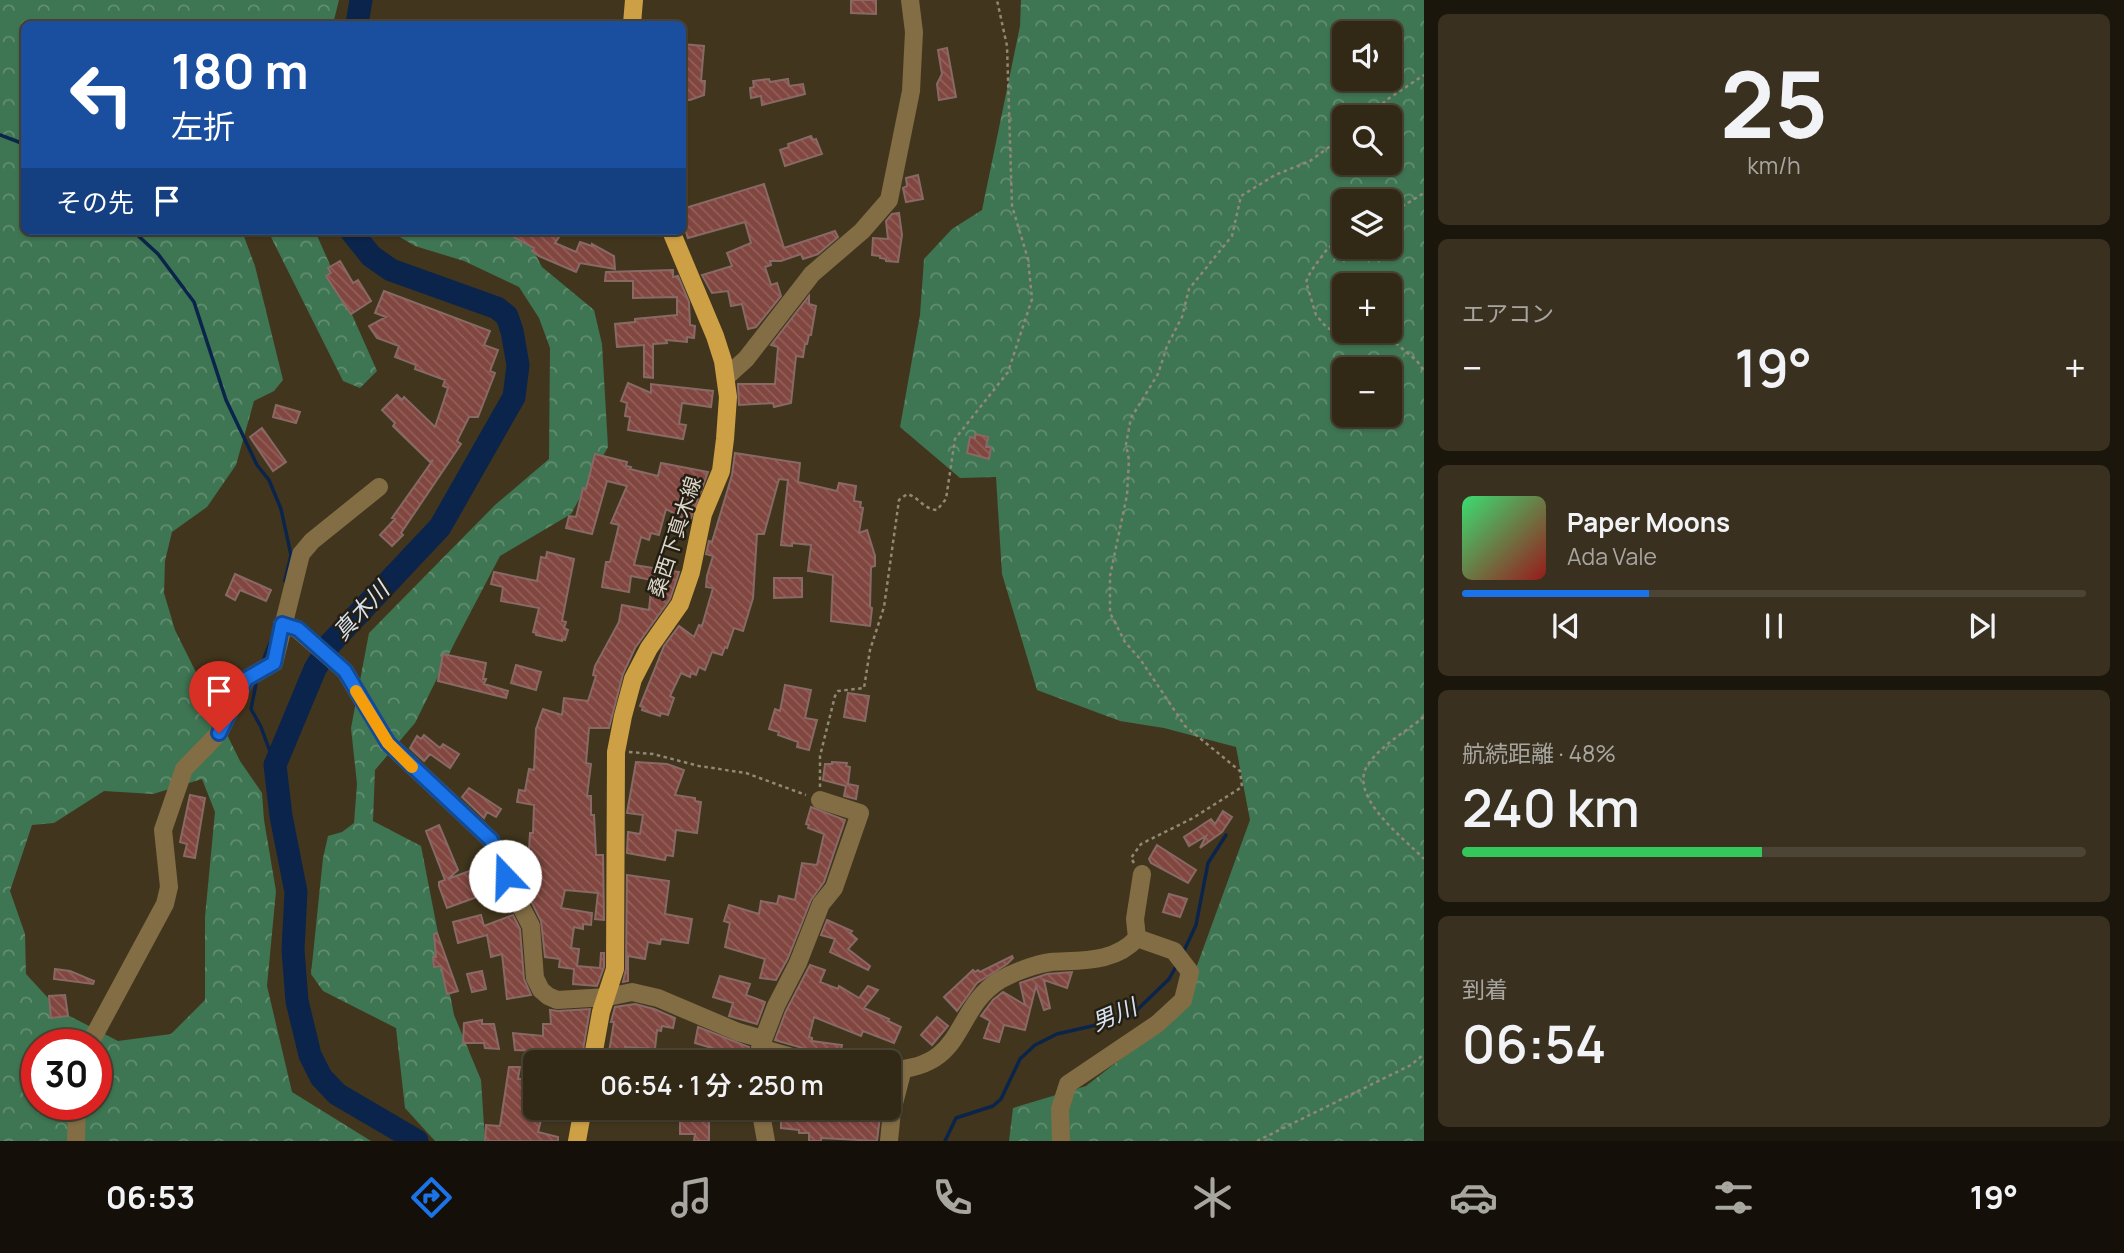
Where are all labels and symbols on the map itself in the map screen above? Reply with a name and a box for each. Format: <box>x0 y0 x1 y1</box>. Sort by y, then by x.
street label: 桑西下真木線 <box>641 472 707 601</box>
water label: 真木川 <box>325 572 398 646</box>
pin <box>189 661 249 733</box>
position arrow <box>468 839 542 913</box>
water label: 男川 <box>1086 989 1144 1038</box>
speed limit sign: 30 <box>21 1029 112 1120</box>

